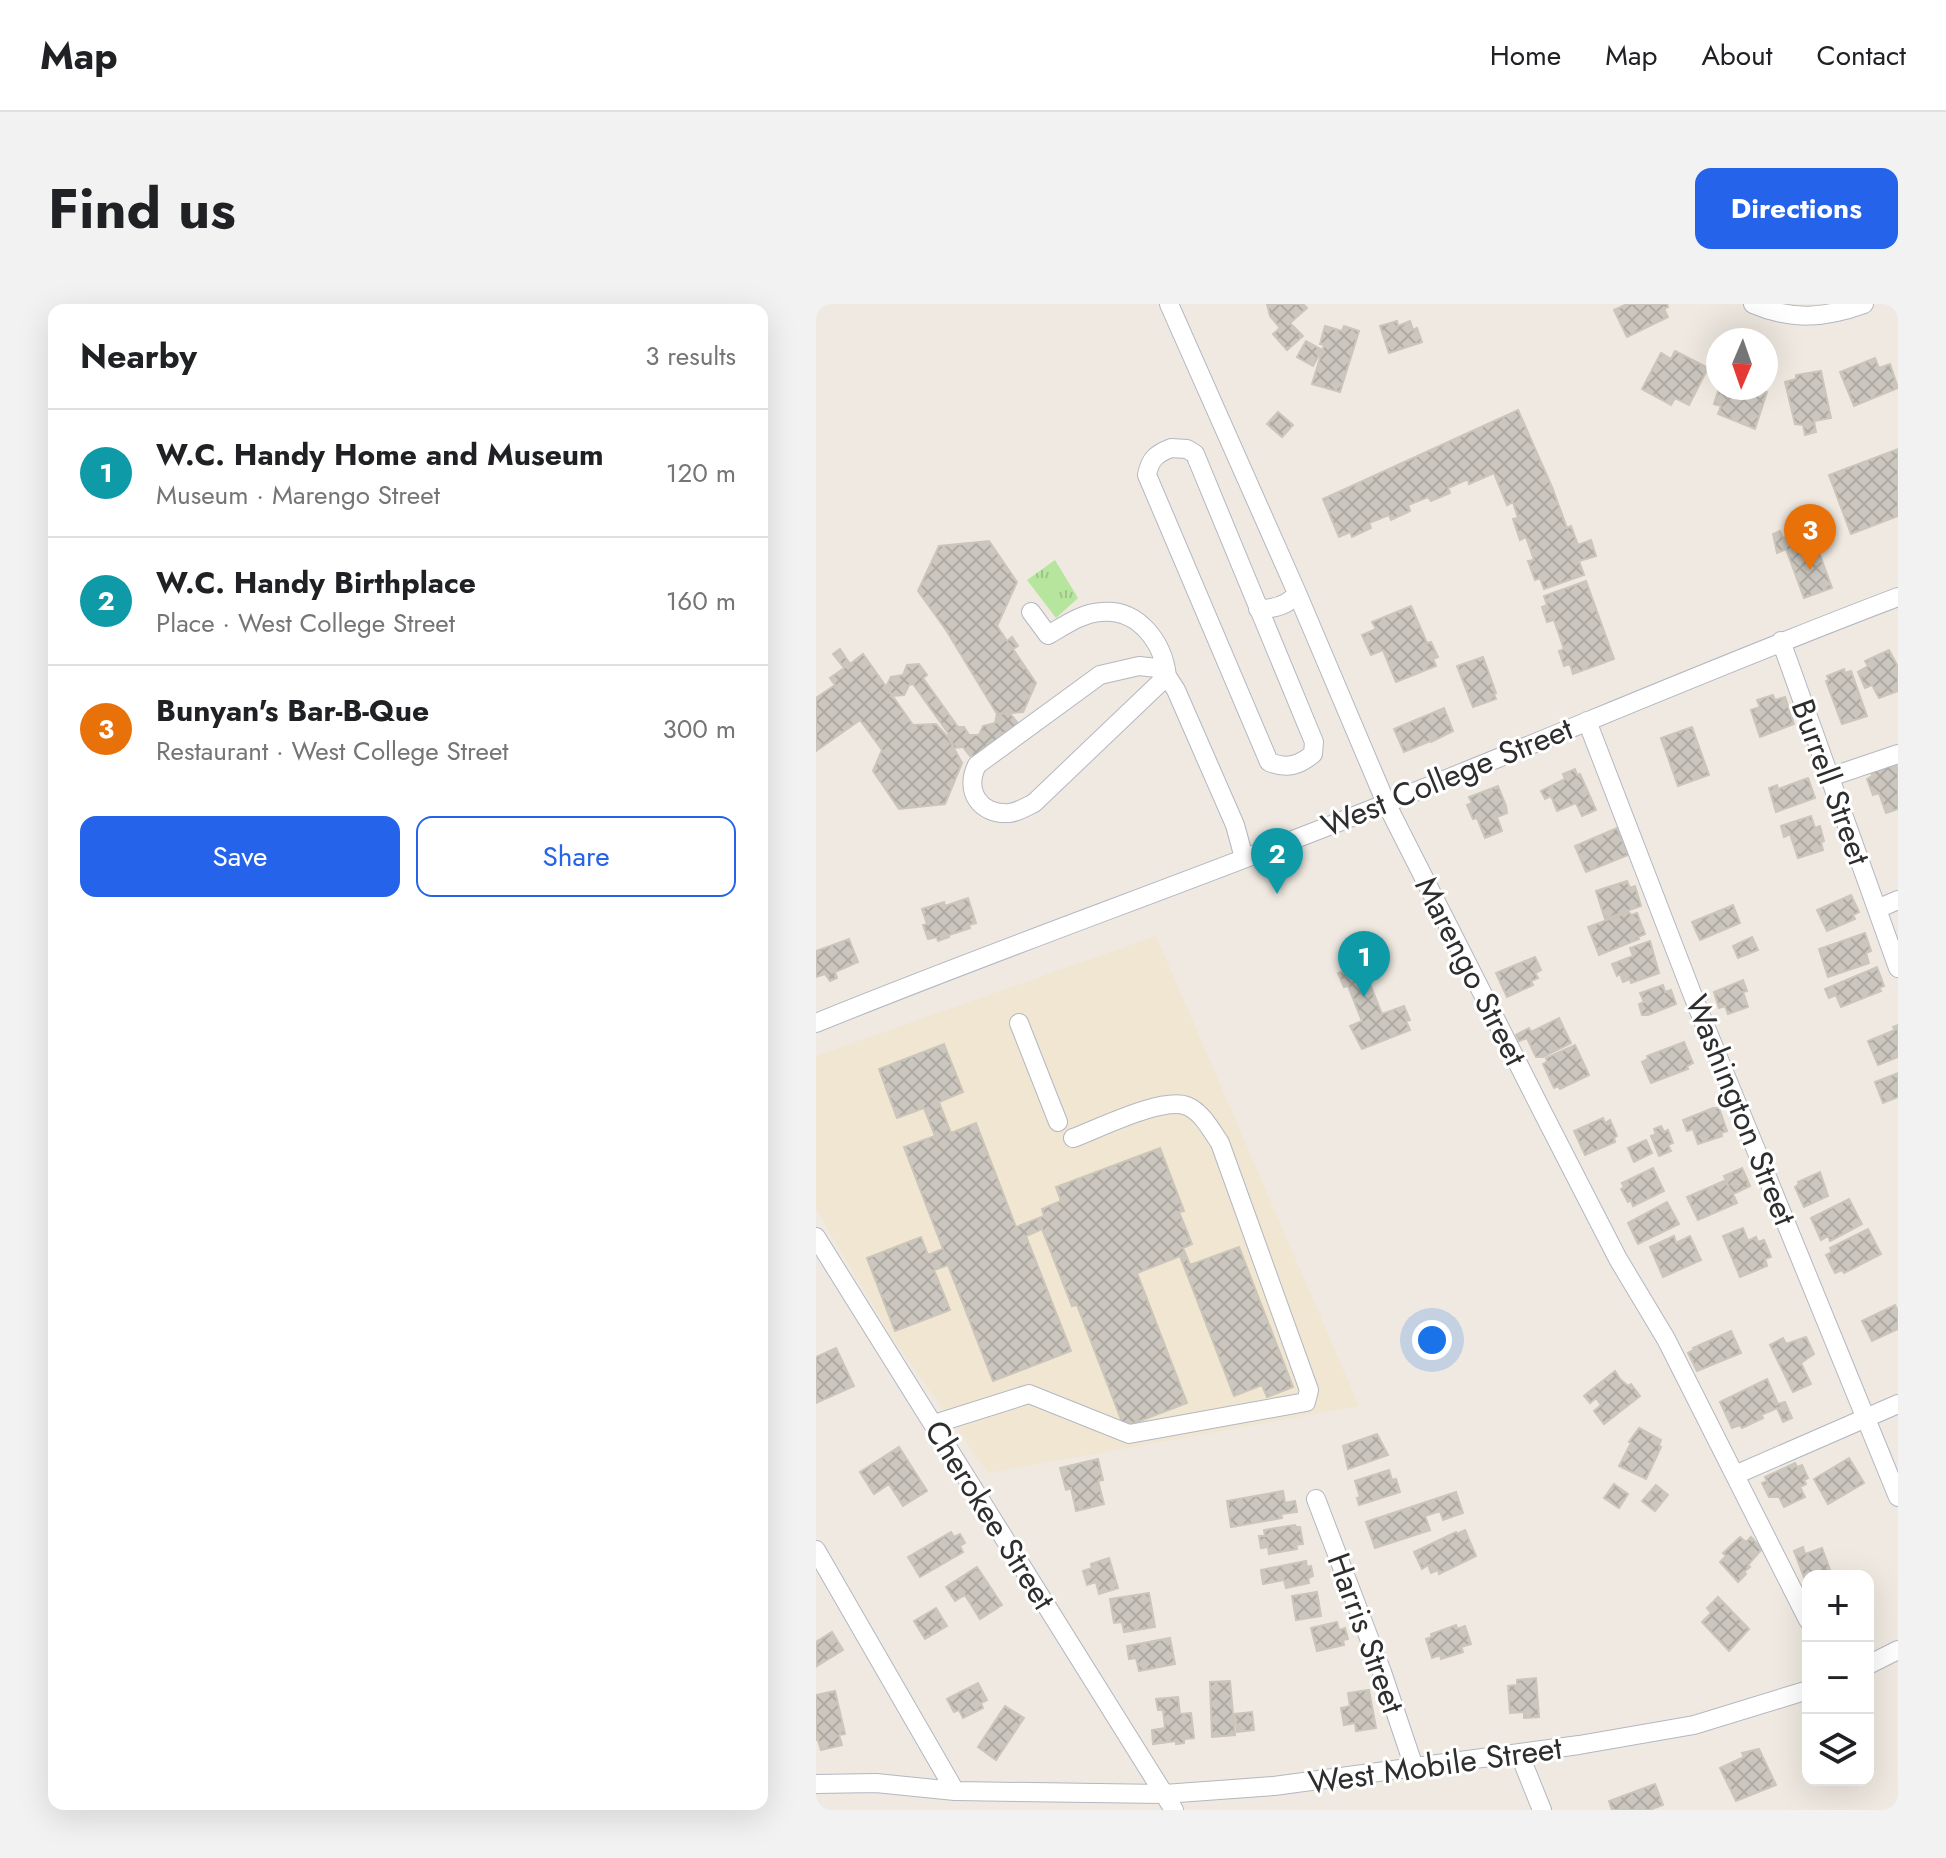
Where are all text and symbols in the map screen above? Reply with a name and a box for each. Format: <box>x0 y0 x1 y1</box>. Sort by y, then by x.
text: Map <box>40 28 118 83</box>
text: Home <box>1490 35 1561 76</box>
text: Map <box>1605 35 1657 76</box>
text: About <box>1701 35 1773 76</box>
text: Contact <box>1817 35 1906 76</box>
text: Find us <box>48 168 236 249</box>
button: Directions <box>1695 168 1898 249</box>
north arrow <box>1706 328 1778 400</box>
text: Nearby <box>80 332 197 381</box>
text: 3 results <box>645 337 736 375</box>
text: W.C. Handy Home and Museum <box>156 433 604 476</box>
text: 1 <box>99 454 113 492</box>
text: 120 m <box>666 454 736 492</box>
text: Museum · Marengo Street <box>156 476 440 514</box>
pin: 3 <box>1784 504 1836 570</box>
text: W.C. Handy Birthplace <box>156 561 476 604</box>
text: 2 <box>97 582 115 620</box>
text: 160 m <box>666 582 736 620</box>
text: Place · West College Street <box>156 604 455 642</box>
text: Bunyan's Bar-B-Que <box>156 689 429 732</box>
street label: Burrell Street <box>1780 693 1882 872</box>
street label: West College Street <box>1315 706 1580 848</box>
text: 3 <box>98 710 114 748</box>
text: 300 m <box>663 710 736 748</box>
text: Restaurant · West College Street <box>156 732 509 770</box>
button: Save <box>80 816 400 897</box>
button: Share <box>416 816 736 897</box>
pin: 2 <box>1251 828 1303 894</box>
street label: Marengo Street <box>1404 868 1539 1074</box>
pin: 1 <box>1338 931 1390 997</box>
street label: Washington Street <box>1674 988 1808 1232</box>
your location <box>1412 1320 1452 1360</box>
street label: Cherokee Street <box>913 1411 1067 1619</box>
street label: Harris Street <box>1316 1546 1416 1720</box>
map controls <box>1802 1570 1874 1786</box>
button: + <box>1802 1570 1874 1642</box>
button: − <box>1802 1642 1874 1714</box>
button: layers <box>1802 1714 1874 1786</box>
street label: West Mobile Street <box>1305 1724 1565 1806</box>

